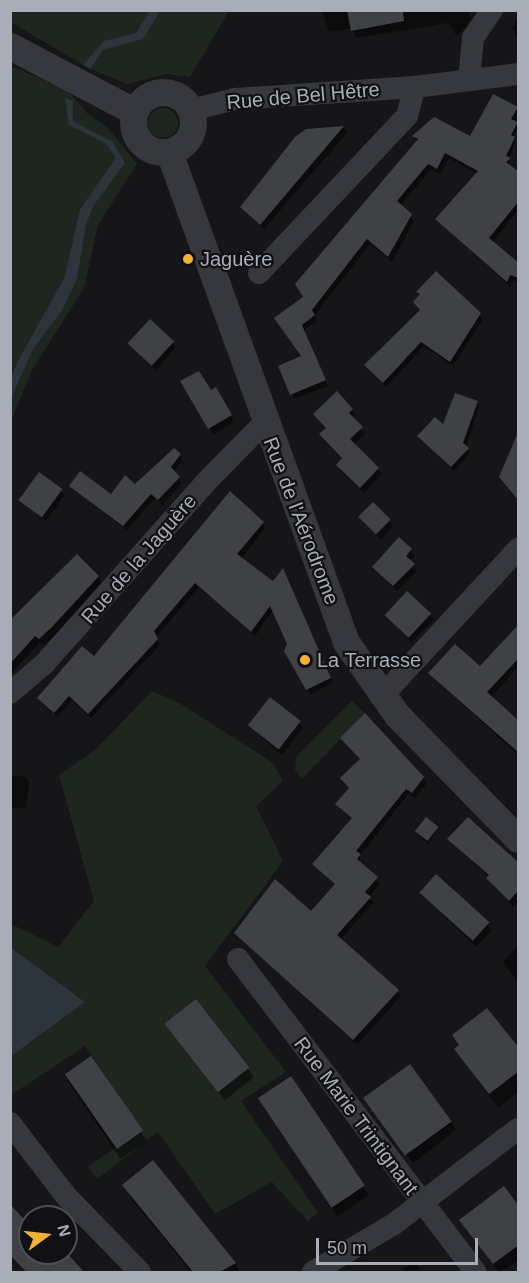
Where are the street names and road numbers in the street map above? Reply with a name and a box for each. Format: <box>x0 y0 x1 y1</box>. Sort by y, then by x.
street label: Rue de Bel Hêtre <box>226 77 380 115</box>
street label: Rue de l'Aérodrome <box>258 434 344 608</box>
street label: Rue de la Jaguère <box>76 489 202 629</box>
street label: Rue Marie Trintignant <box>289 1032 423 1200</box>

